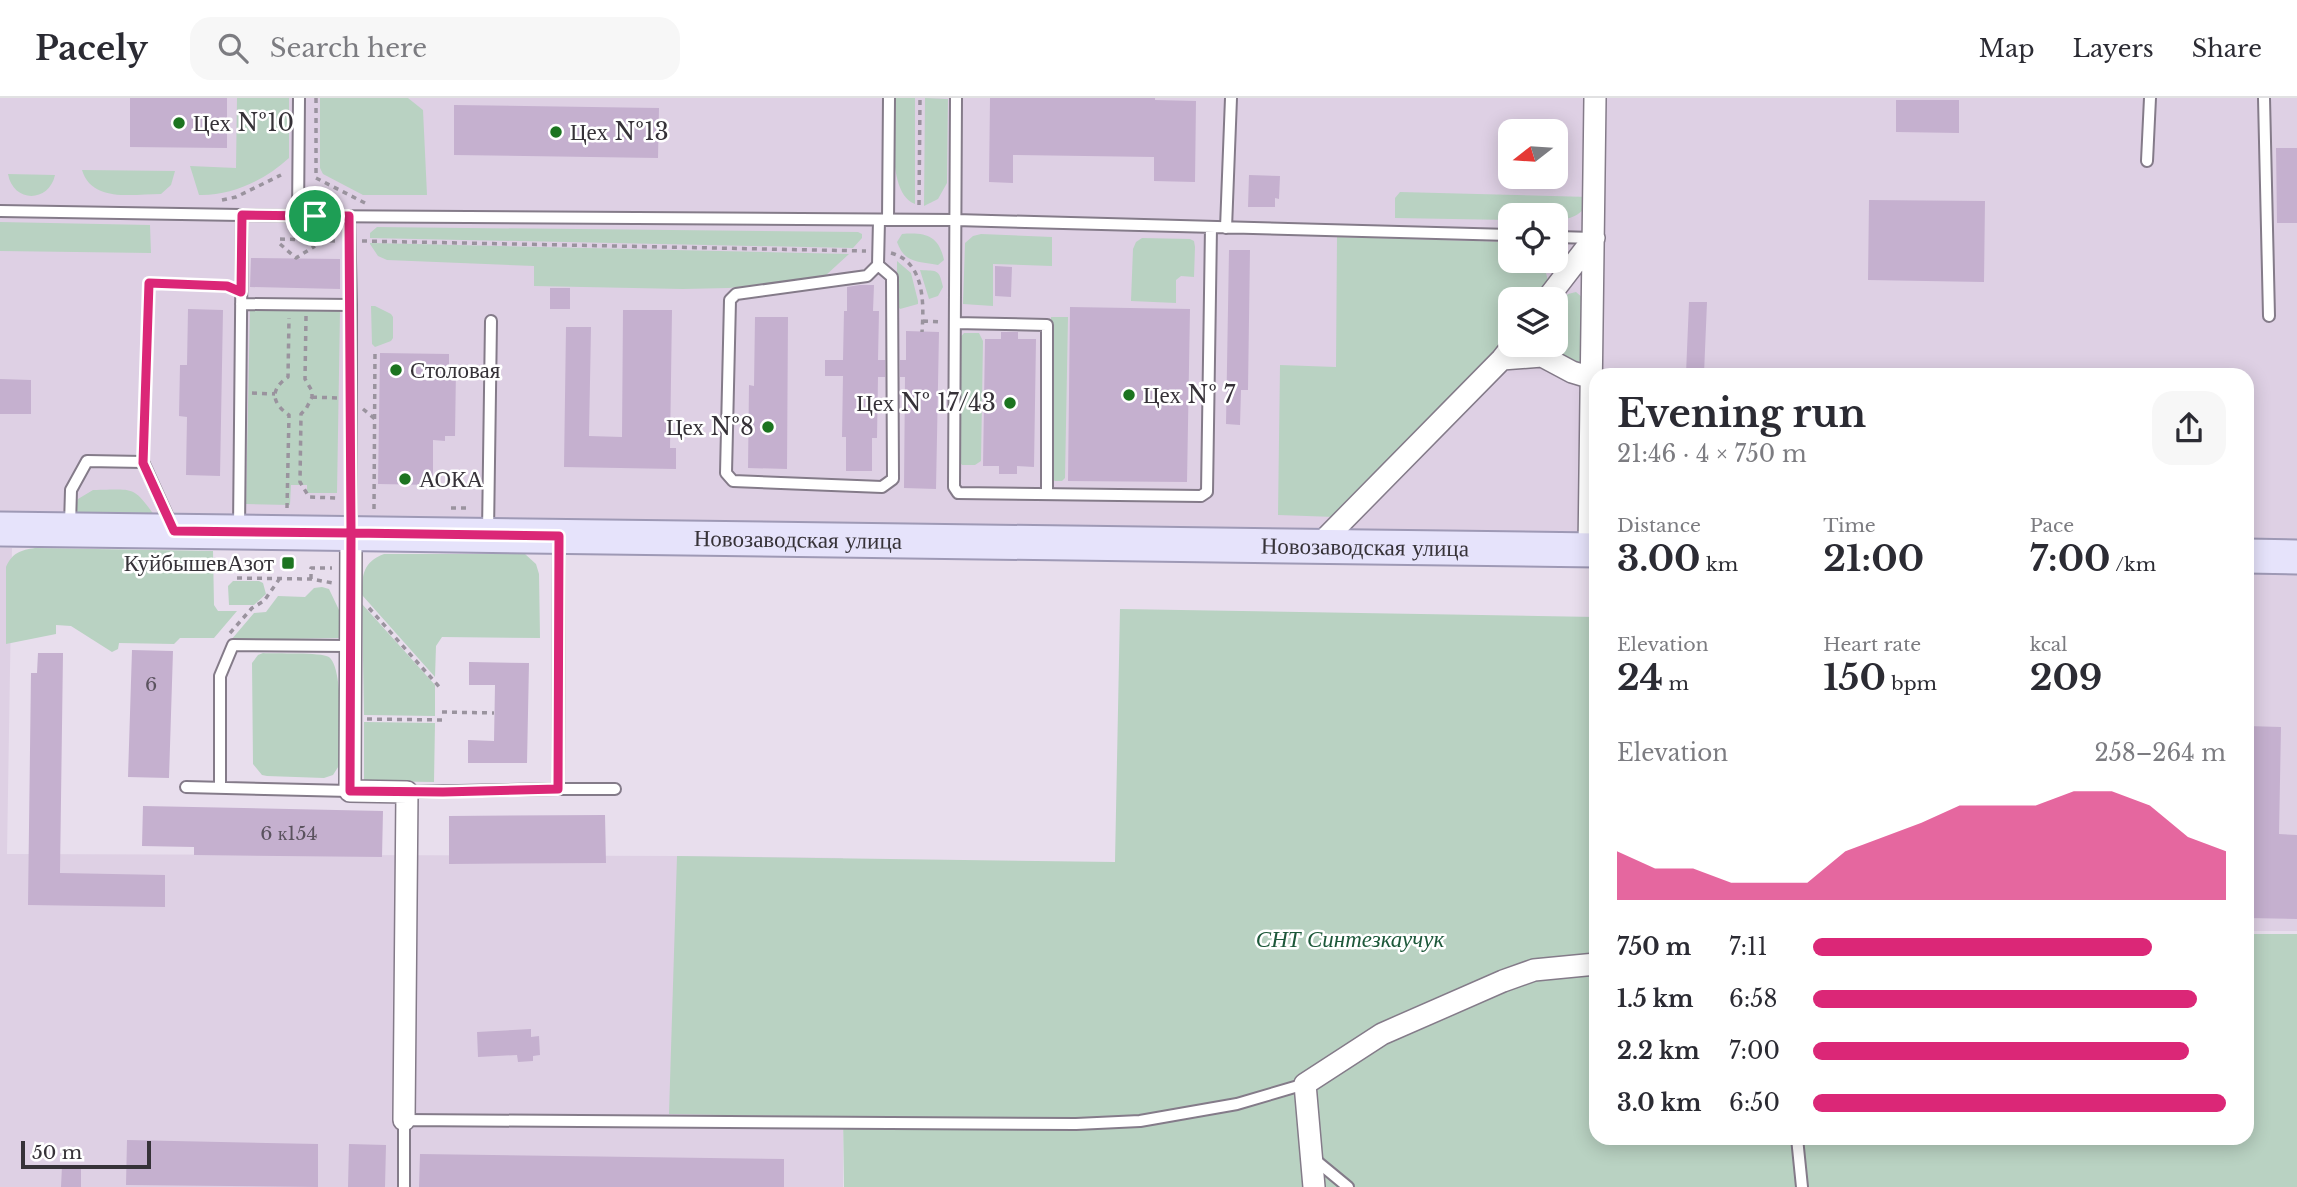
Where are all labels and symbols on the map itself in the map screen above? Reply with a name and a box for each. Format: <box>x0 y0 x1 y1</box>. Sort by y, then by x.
place label: Цех №10 <box>193 109 294 137</box>
marker: Цех №10 <box>171 115 187 131</box>
place label: Цех №13 <box>570 118 669 146</box>
north arrow <box>1498 119 1568 189</box>
marker: Цех №13 <box>548 124 564 140</box>
pin <box>285 186 345 246</box>
place label: Столовая <box>410 356 501 384</box>
marker: Столовая <box>388 362 404 378</box>
place label: Цех № 7 <box>1143 381 1236 409</box>
marker: Цех № 7 <box>1121 387 1137 403</box>
place label: Цех № 17/43 <box>856 389 996 417</box>
marker: Цех № 17/43 <box>1002 395 1018 411</box>
place label: Цех №8 <box>666 413 754 441</box>
marker: Цех №8 <box>760 419 776 435</box>
place label: АОКА <box>419 465 483 493</box>
marker: АОКА <box>397 471 413 487</box>
street label: Новозаводская улица <box>694 524 902 555</box>
street label: Новозаводская улица <box>1261 532 1469 562</box>
place label: КуйбышевАзот <box>124 549 274 577</box>
marker: КуйбышевАзот <box>280 555 296 571</box>
house number: 6 <box>145 673 157 696</box>
house number: 6 к154 <box>260 822 318 845</box>
park label: СНТ Синтезкаучук <box>1256 925 1444 953</box>
scale bar <box>21 1138 150 1170</box>

